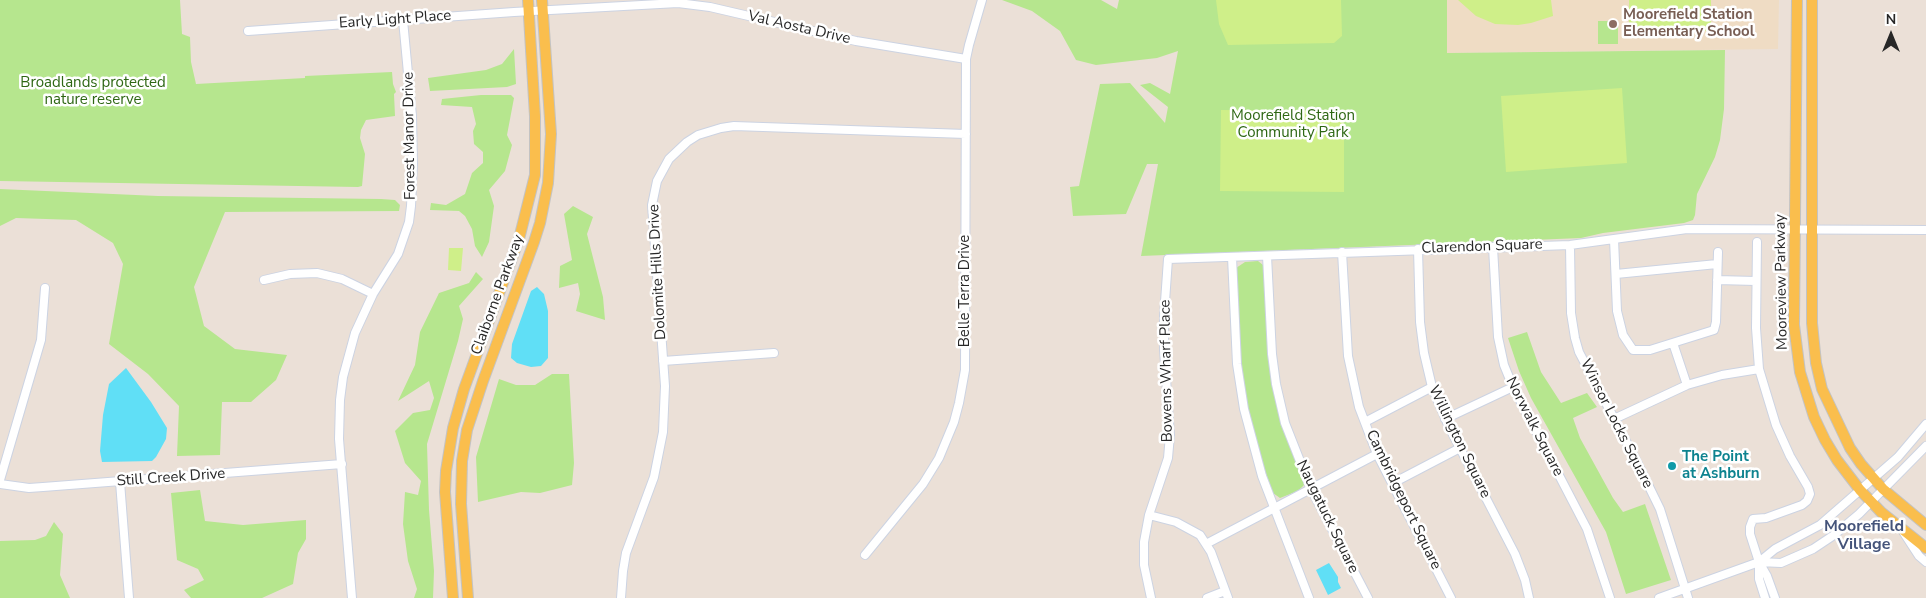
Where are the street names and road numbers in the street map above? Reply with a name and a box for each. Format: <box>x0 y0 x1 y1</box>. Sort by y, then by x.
street label: Early Light Place <box>338 7 452 33</box>
street label: Val Aosta Drive <box>746 7 852 49</box>
street label: Forest Manor Drive <box>400 72 420 200</box>
street label: Dolomite Hills Drive <box>645 204 671 340</box>
street label: Mooreview Parkway <box>1772 214 1792 350</box>
street label: Claiborne Parkway <box>468 232 528 358</box>
street label: Belle Terra Drive <box>956 235 974 347</box>
street label: Clarendon Square <box>1421 236 1543 258</box>
street label: Bowens Wharf Place <box>1157 300 1177 442</box>
street label: Winsor Locks Square <box>1576 356 1656 492</box>
street label: Norwalk Square <box>1501 374 1567 480</box>
street label: Willington Square <box>1424 383 1494 501</box>
street label: Cambridgeport Square <box>1361 427 1445 573</box>
street label: Naugatuck Square <box>1292 457 1362 577</box>
street label: Still Creek Drive <box>116 465 226 491</box>

